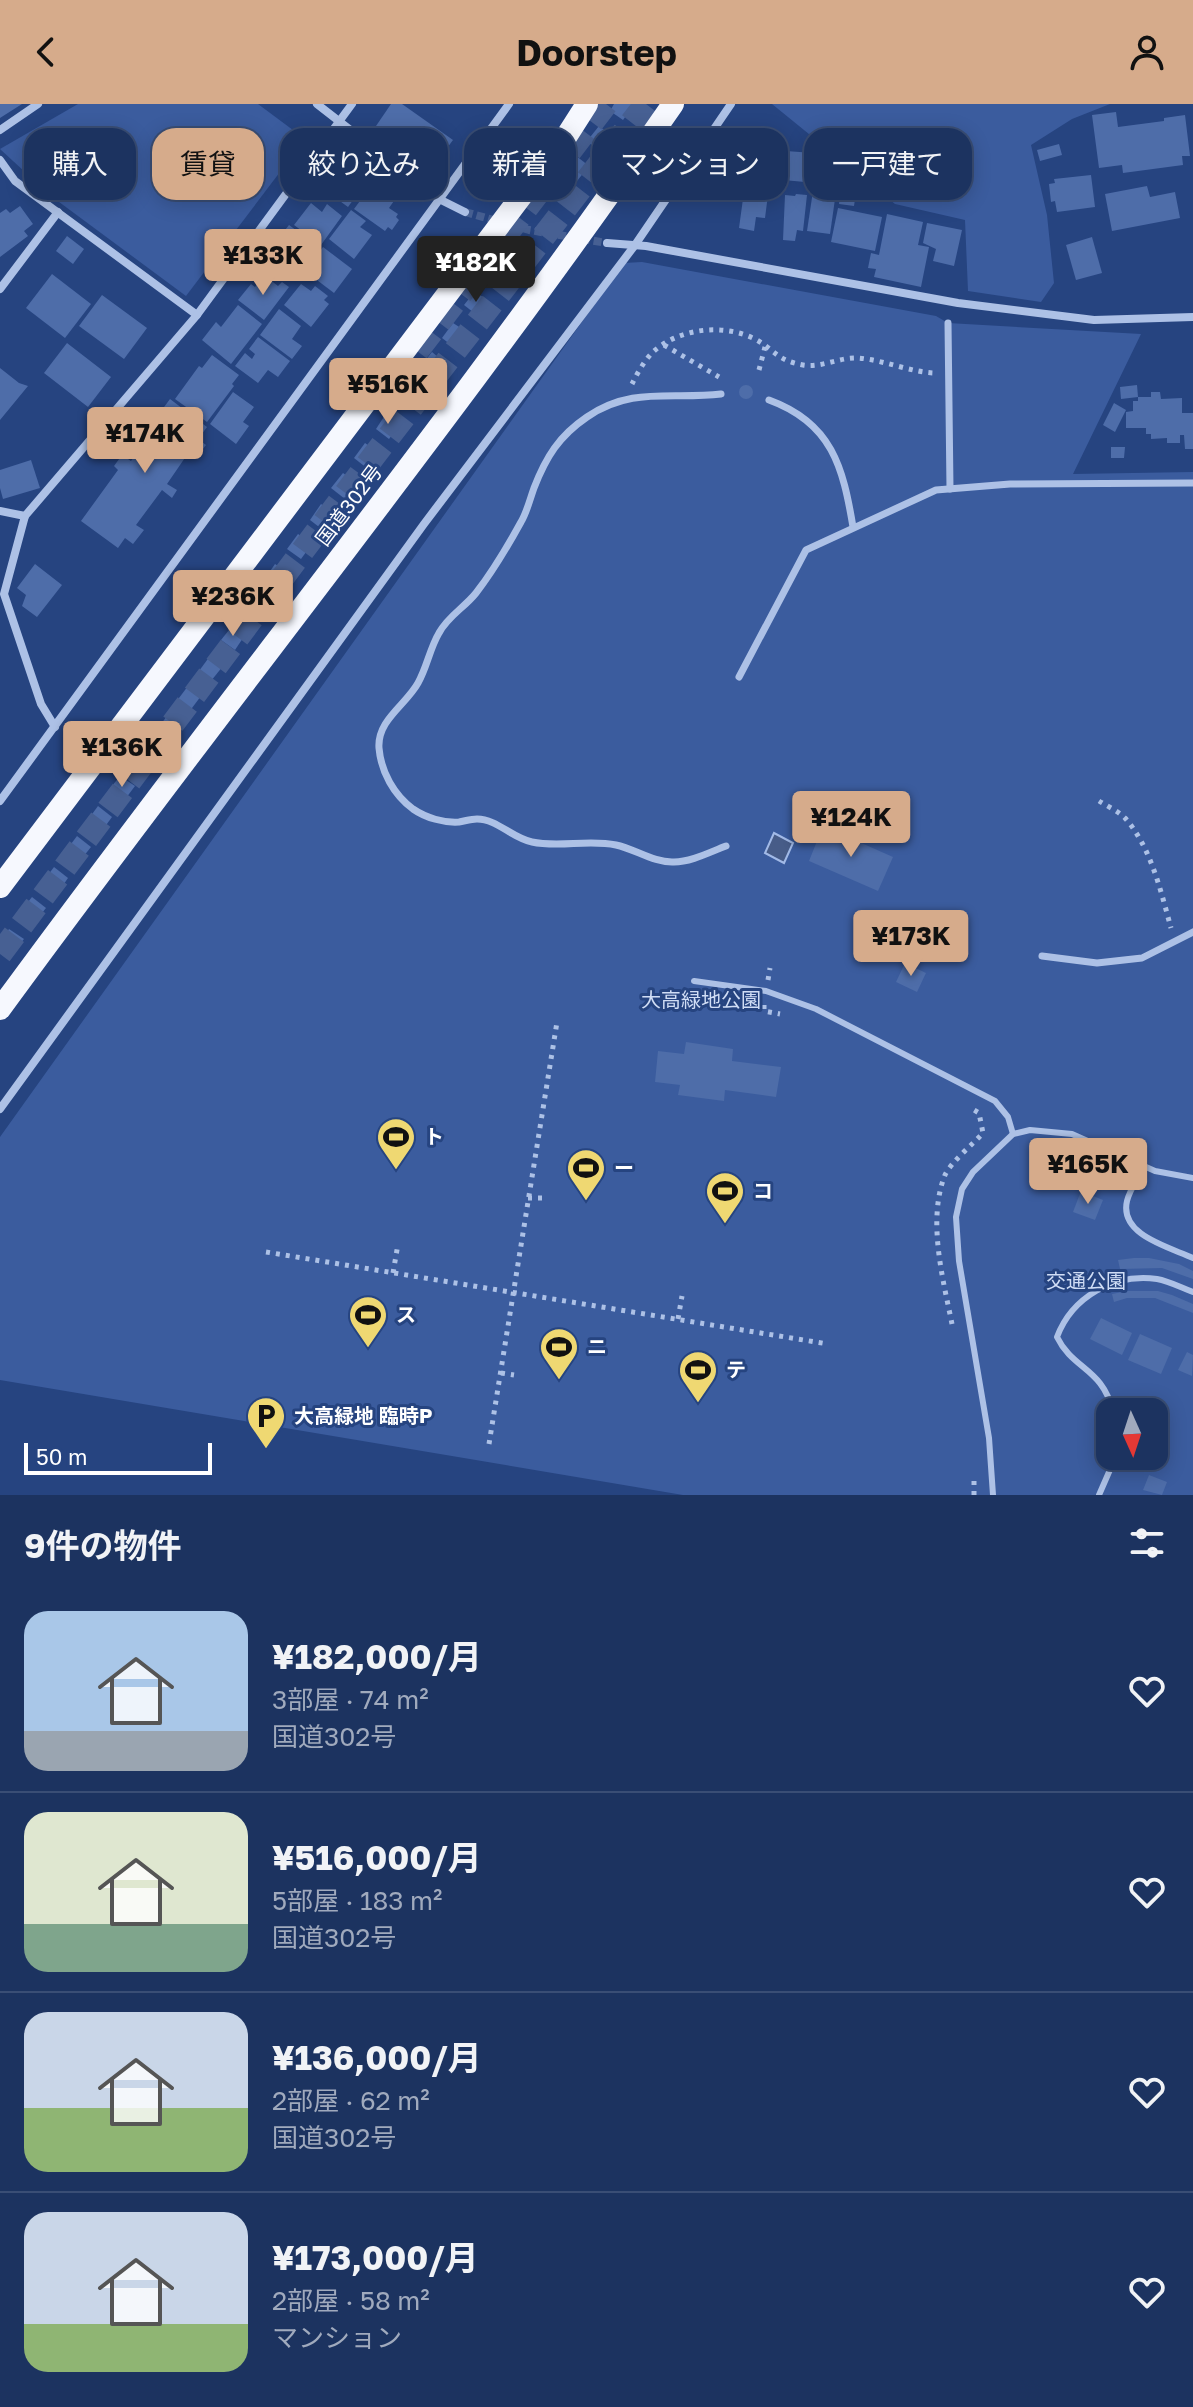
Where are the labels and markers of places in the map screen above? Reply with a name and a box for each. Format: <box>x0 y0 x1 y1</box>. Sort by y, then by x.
pin: ¥133K <box>207 229 319 297</box>
pin: ¥182K <box>420 236 532 304</box>
pin: ¥516K <box>332 358 444 426</box>
pin: ¥174K <box>89 407 201 475</box>
pin: ¥236K <box>177 570 289 638</box>
pin: ¥136K <box>66 721 178 789</box>
pin: ¥124K <box>795 791 907 859</box>
pin: ¥173K <box>855 910 967 978</box>
sports icon: ト <box>375 1116 417 1171</box>
place label: ト <box>424 1124 444 1148</box>
pin: ¥165K <box>1032 1138 1144 1206</box>
sports icon: ー <box>565 1147 607 1202</box>
place label: ー <box>614 1155 634 1179</box>
sports icon: コ <box>704 1170 746 1225</box>
place label: コ <box>753 1178 773 1202</box>
sports icon: ス <box>347 1294 389 1349</box>
place label: ス <box>396 1302 416 1326</box>
sports icon: ニ <box>538 1326 580 1381</box>
place label: ニ <box>587 1334 607 1358</box>
sports icon: テ <box>677 1349 719 1404</box>
place label: テ <box>726 1357 746 1381</box>
parking icon: 大高緑地 臨時P <box>245 1395 287 1450</box>
place label: 大高緑地 臨時P <box>294 1403 432 1427</box>

